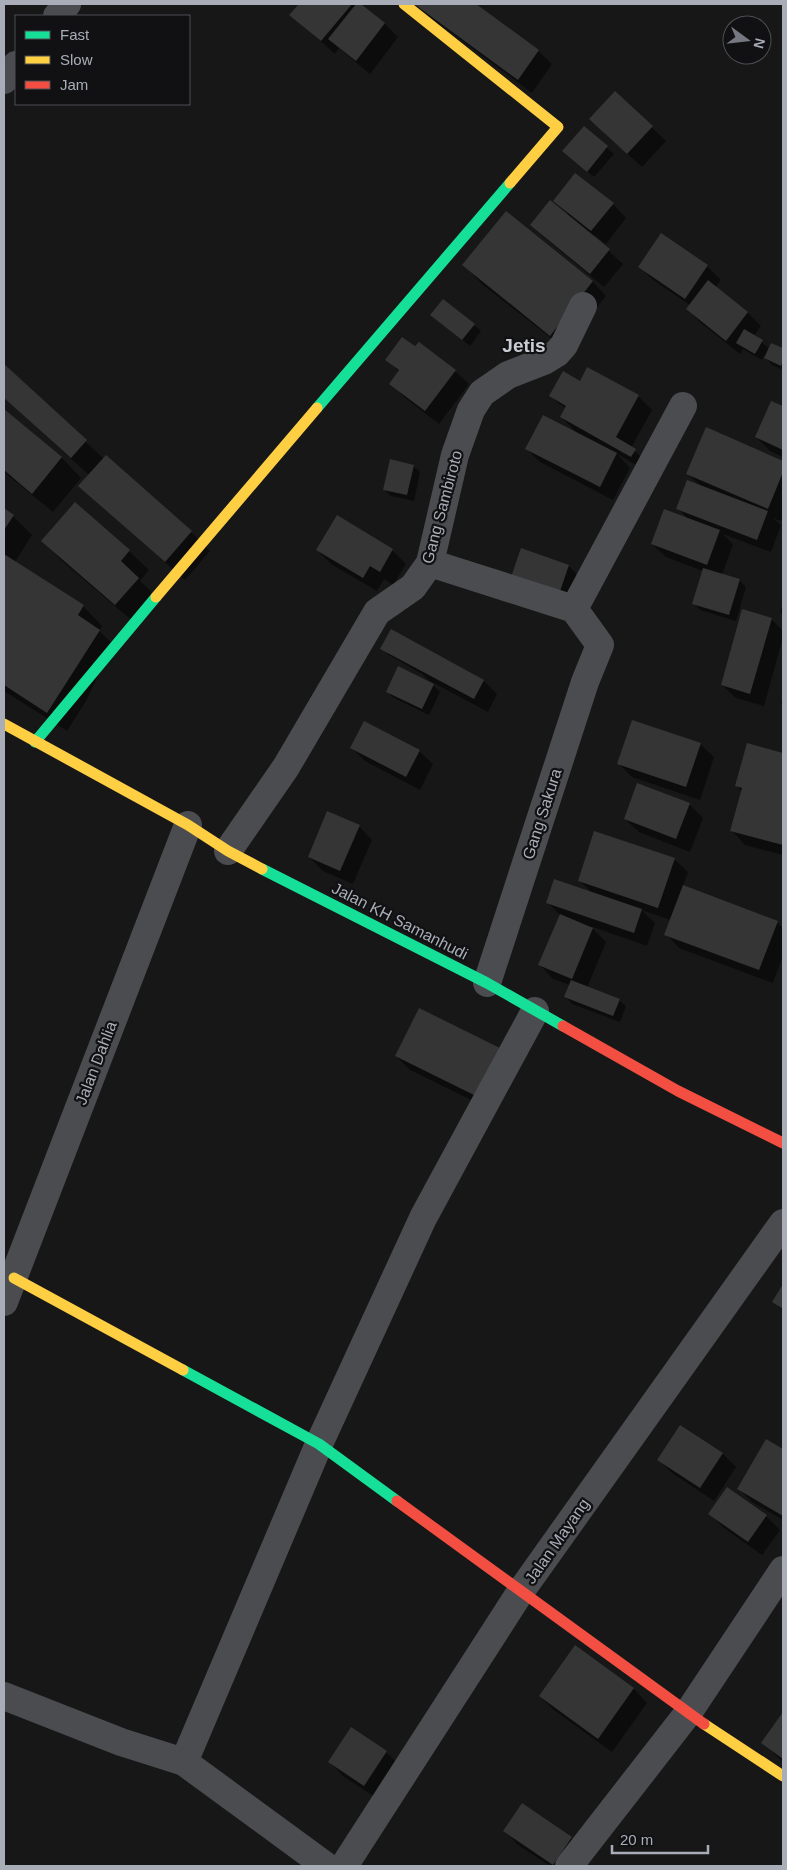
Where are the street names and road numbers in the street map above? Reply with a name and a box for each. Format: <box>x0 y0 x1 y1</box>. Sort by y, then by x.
street label: Gang Sambiroto <box>419 448 465 565</box>
street label: Gang Sakura <box>519 766 565 861</box>
street label: Jalan KH Samanhudi <box>329 879 471 963</box>
street label: Jalan Dahlia <box>72 1019 120 1107</box>
street label: Jalan Mayang <box>521 1495 593 1587</box>

